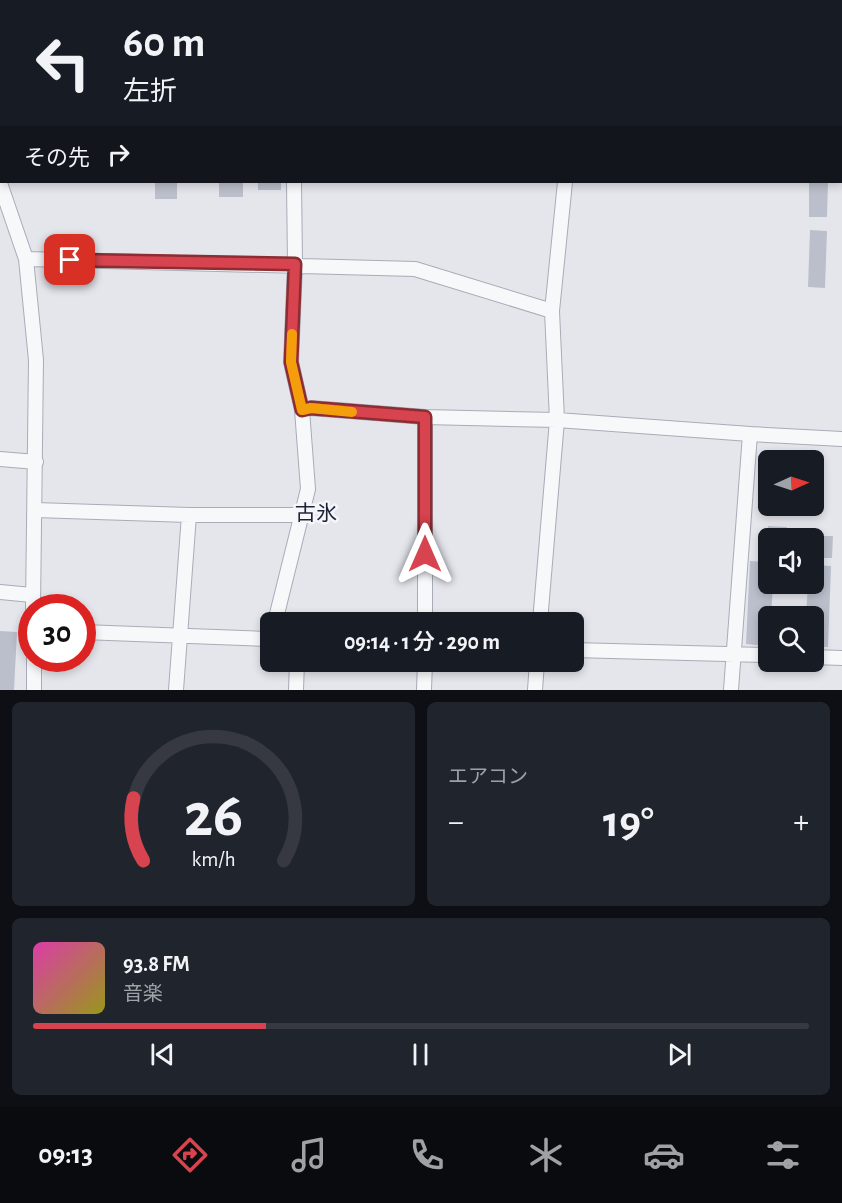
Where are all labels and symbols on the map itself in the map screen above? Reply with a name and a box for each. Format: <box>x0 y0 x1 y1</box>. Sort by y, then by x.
pin <box>44 234 95 285</box>
north arrow <box>758 450 824 516</box>
district label: 古氷 <box>295 502 337 524</box>
position arrow <box>393 522 457 586</box>
speed limit sign: 30 <box>18 594 96 672</box>

